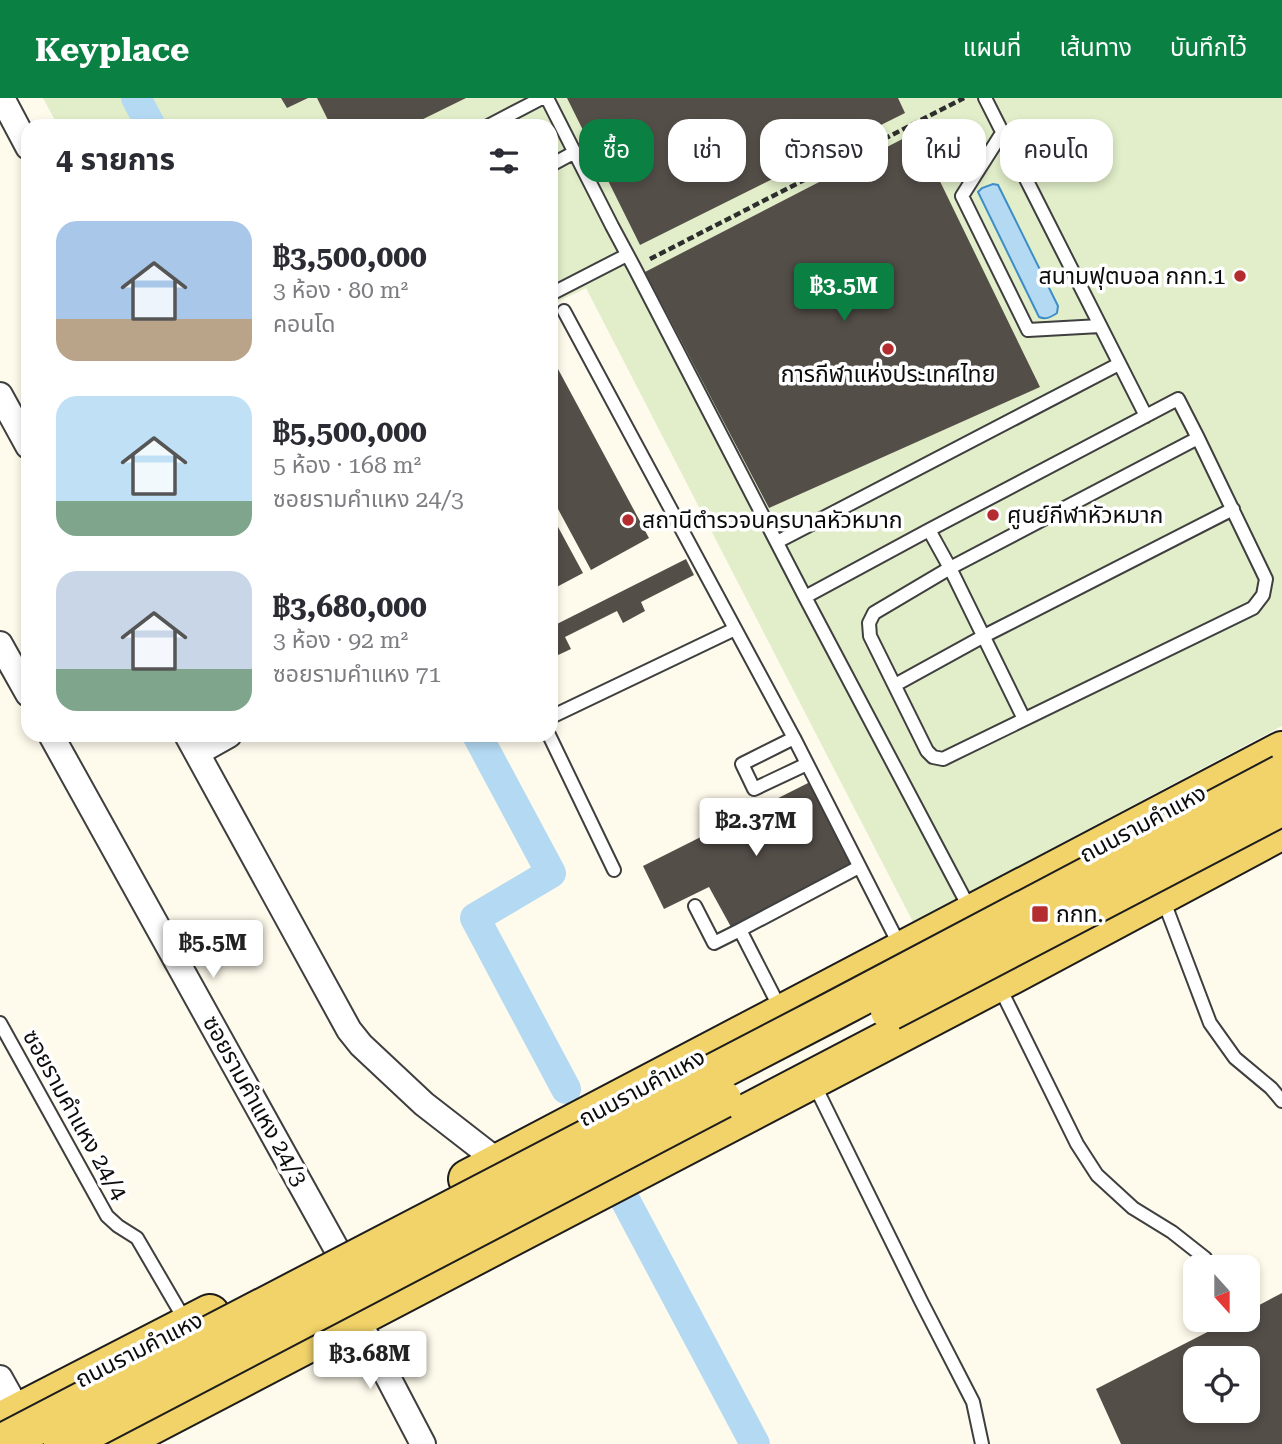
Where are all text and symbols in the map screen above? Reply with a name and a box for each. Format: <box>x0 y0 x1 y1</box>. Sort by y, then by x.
text: Keyplace <box>35 30 189 69</box>
text: แผนที่ <box>963 34 1021 62</box>
text: เส้นทาง <box>1059 34 1132 62</box>
text: บันทึกไว้ <box>1170 34 1247 62</box>
chip: ซื้อ <box>579 119 654 182</box>
chip: เช่า <box>668 119 746 182</box>
chip: ตัวกรอง <box>760 119 888 182</box>
chip: ใหม่ <box>902 119 986 182</box>
chip: คอนโด <box>1000 119 1113 182</box>
text: 4 รายการ <box>56 142 175 177</box>
icon: filters <box>485 142 523 180</box>
text: ฿3,500,000 <box>273 239 427 274</box>
icon: home <box>112 249 196 333</box>
place label: สนามฟุตบอล กกท.1 <box>1039 263 1226 290</box>
pin: ฿3.5M <box>795 264 893 323</box>
marker: สนามฟุตบอล กกท.1 <box>1232 268 1248 284</box>
text: ฿3.5M <box>810 272 878 299</box>
text: 3 ห้อง · 80 m² <box>273 277 408 304</box>
text: คอนโด <box>273 311 335 338</box>
marker: การกีฬาแห่งประเทศไทย <box>880 341 896 357</box>
place label: การกีฬาแห่งประเทศไทย <box>781 361 995 388</box>
text: ฿5,500,000 <box>273 414 427 449</box>
icon: home <box>112 424 196 508</box>
text: 5 ห้อง · 168 m² <box>273 452 421 479</box>
text: ซอยรามคำแหง 24/3 <box>273 486 464 513</box>
place label: ศูนย์กีฬาหัวหมาก <box>1007 502 1163 530</box>
place label: สถานีตำรวจนครบาลหัวหมาก <box>642 507 903 534</box>
marker: ศูนย์กีฬาหัวหมาก <box>985 507 1001 523</box>
marker: สถานีตำรวจนครบาลหัวหมาก <box>620 512 636 528</box>
text: ฿3,680,000 <box>273 589 427 624</box>
icon: home <box>112 599 196 683</box>
text: 3 ห้อง · 92 m² <box>273 627 408 654</box>
text: ซอยรามคำแหง 71 <box>273 661 441 688</box>
street label: ถนนรามคำแหง <box>1075 779 1211 869</box>
pin: ฿2.37M <box>699 798 813 858</box>
text: ฿2.37M <box>716 807 796 834</box>
place label: กกท. <box>1056 901 1104 928</box>
marker: กกท. <box>1030 904 1050 924</box>
pin: ฿5.5M <box>164 920 262 980</box>
text: ฿5.5M <box>179 929 247 956</box>
street label: ซอยรามคำแหง 24/3 <box>197 1011 313 1191</box>
street label: ซอยรามคำแหง 24/4 <box>17 1025 133 1205</box>
street label: ถนนรามคำแหง <box>574 1043 710 1133</box>
north arrow <box>1183 1255 1260 1332</box>
map controls <box>1183 1255 1260 1423</box>
street label: ถนนรามคำแหง <box>71 1306 207 1394</box>
pin: ฿3.68M <box>313 1332 427 1391</box>
text: ฿3.68M <box>330 1340 410 1367</box>
button: locate <box>1183 1346 1260 1423</box>

